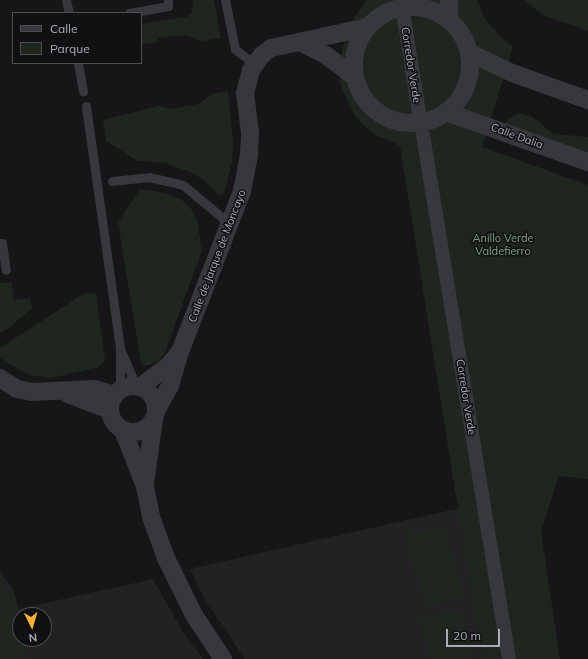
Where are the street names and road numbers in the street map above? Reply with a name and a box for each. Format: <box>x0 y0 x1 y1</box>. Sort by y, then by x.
street label: Corredor Verde <box>398 26 424 104</box>
street label: Calle Dalia <box>489 120 545 152</box>
street label: Calle de Jarque de Moncayo <box>186 188 248 324</box>
street label: Corredor Verde <box>453 358 479 436</box>

